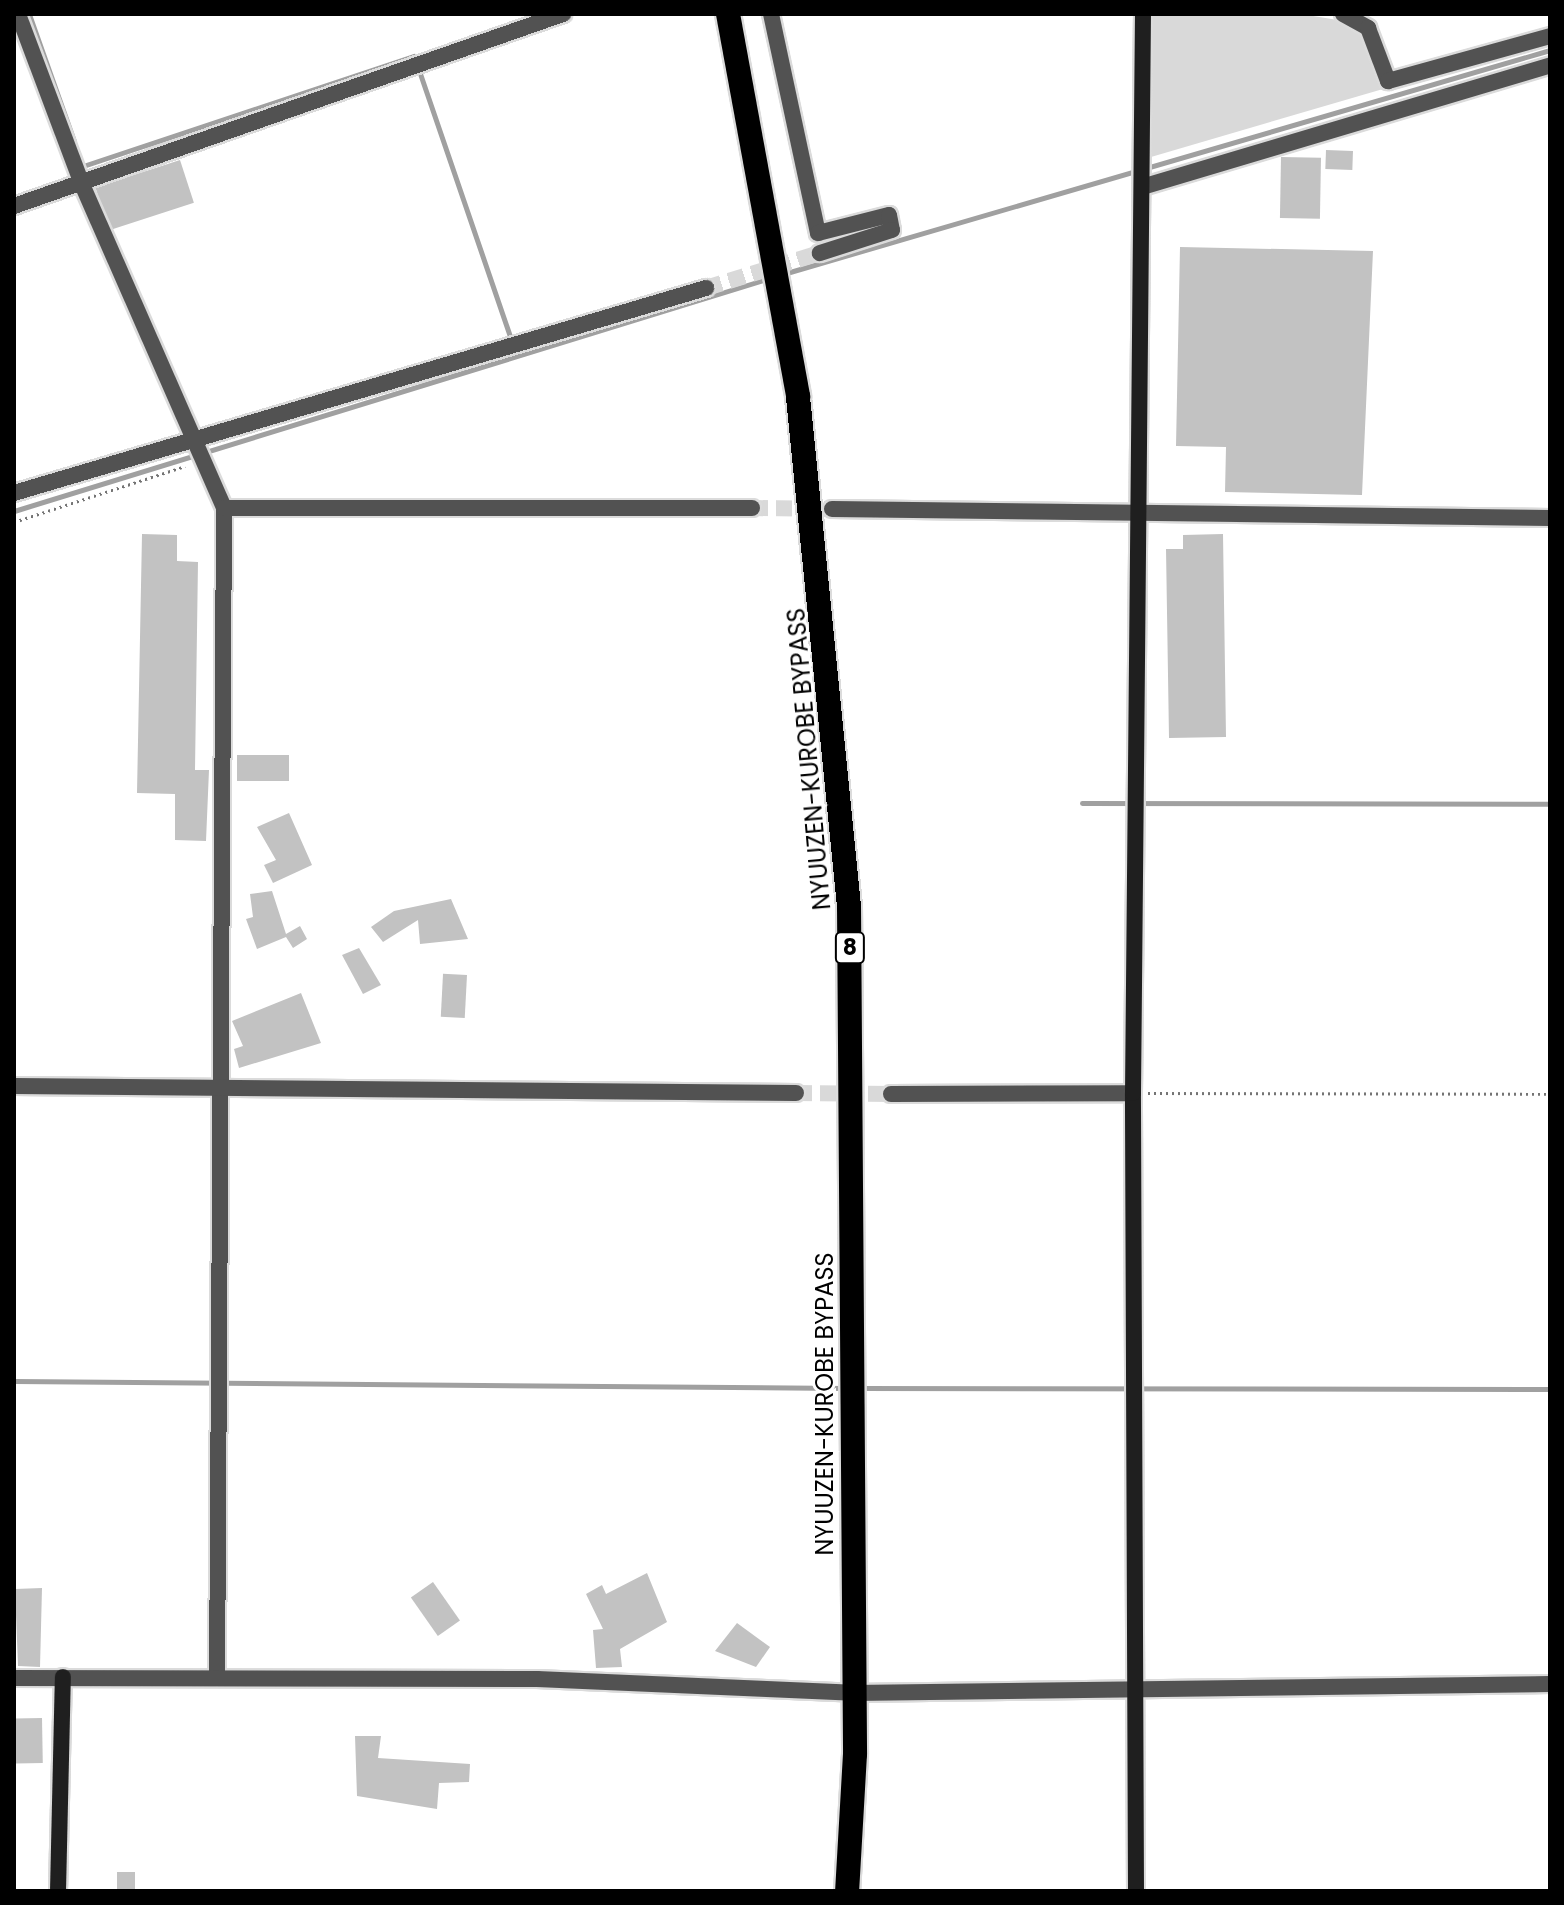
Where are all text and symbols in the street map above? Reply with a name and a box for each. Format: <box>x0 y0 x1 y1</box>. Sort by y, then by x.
street label: NYUUZEN-KUROBE BYPASS <box>781 607 837 911</box>
road number: 8 <box>834 930 866 966</box>
street label: NYUUZEN-KUROBE BYPASS <box>811 1252 839 1556</box>

